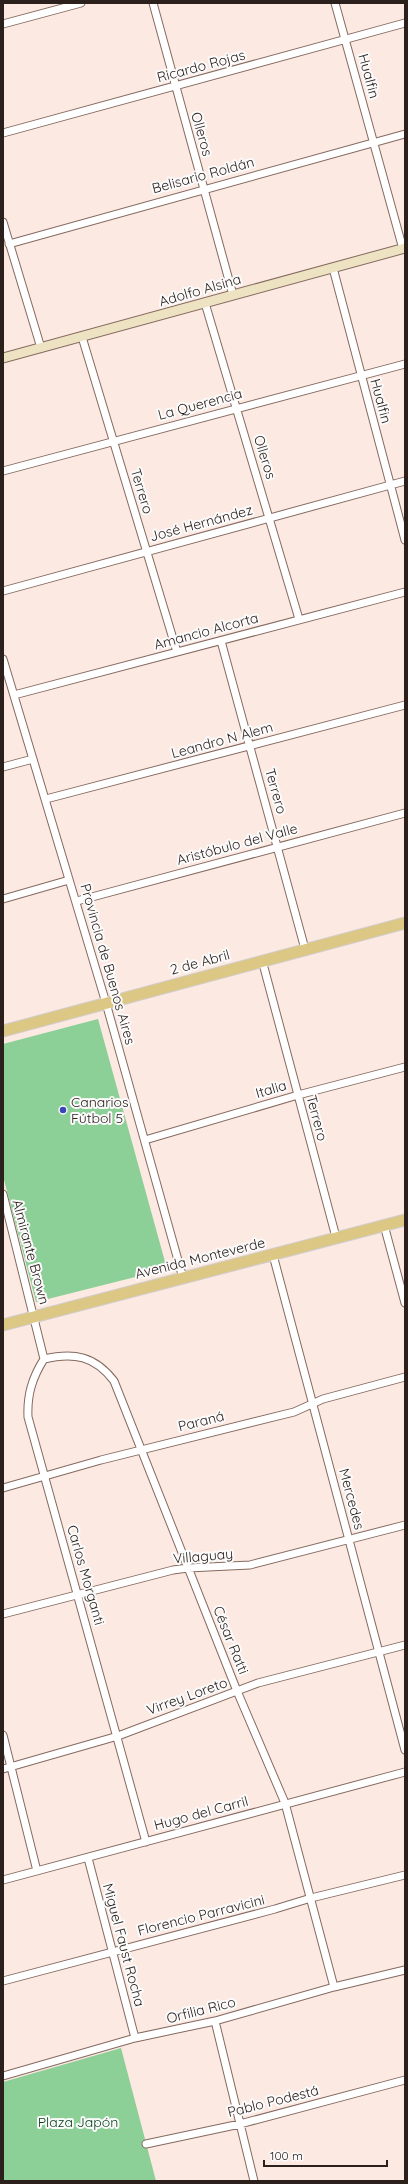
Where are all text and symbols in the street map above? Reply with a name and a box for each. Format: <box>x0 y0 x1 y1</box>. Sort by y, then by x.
street label: Ricardo Rojas <box>155 46 247 86</box>
street label: Hualfin <box>354 52 384 100</box>
street label: Olleros <box>187 110 217 158</box>
street label: Belisario Roldán <box>150 153 256 197</box>
street label: Adolfo Alsina <box>157 270 243 310</box>
street label: Hualfin <box>366 377 396 425</box>
street label: La Querencia <box>156 384 244 424</box>
street label: Olleros <box>250 433 280 481</box>
street label: Terrero <box>127 466 157 516</box>
street label: José Hernández <box>148 501 255 545</box>
street label: Amancio Alcorta <box>152 608 260 654</box>
street label: Leandro N Alem <box>169 718 275 762</box>
street label: Terrero <box>261 766 291 816</box>
street label: Aristóbulo del Valle <box>175 819 299 869</box>
street label: Provincia de Buenos Aires <box>76 881 140 1047</box>
street label: 2 de Abril <box>168 945 232 979</box>
street label: Italia <box>253 1076 289 1102</box>
place label: Canarios Fútbol 5 <box>71 1093 129 1127</box>
street label: Terrero <box>302 1093 332 1143</box>
marker: Canarios Fútbol 5 <box>58 1105 68 1115</box>
street label: Almirante Brown <box>8 1198 54 1306</box>
street label: Avenida Monteverde <box>133 1233 267 1283</box>
street label: Paraná <box>176 1407 226 1435</box>
street label: Mercedes <box>335 1466 369 1532</box>
street label: Carlos Morganti <box>63 1523 109 1627</box>
street label: Villaguay <box>172 1544 234 1568</box>
street label: César Ratti <box>209 1603 253 1677</box>
street label: Virrey Loreto <box>144 1673 230 1719</box>
street label: Hugo del Carril <box>152 1792 250 1834</box>
street label: Miguel Faust Rocha <box>99 1881 149 2009</box>
street label: Florencio Parravicini <box>136 1890 266 1940</box>
street label: Orfilia Rico <box>164 1993 238 2027</box>
street label: Pablo Podestá <box>225 2081 321 2121</box>
park label: Plaza Japón <box>38 2113 118 2131</box>
scale bar <box>264 2142 387 2168</box>
text: 100 m <box>270 2148 303 2163</box>

